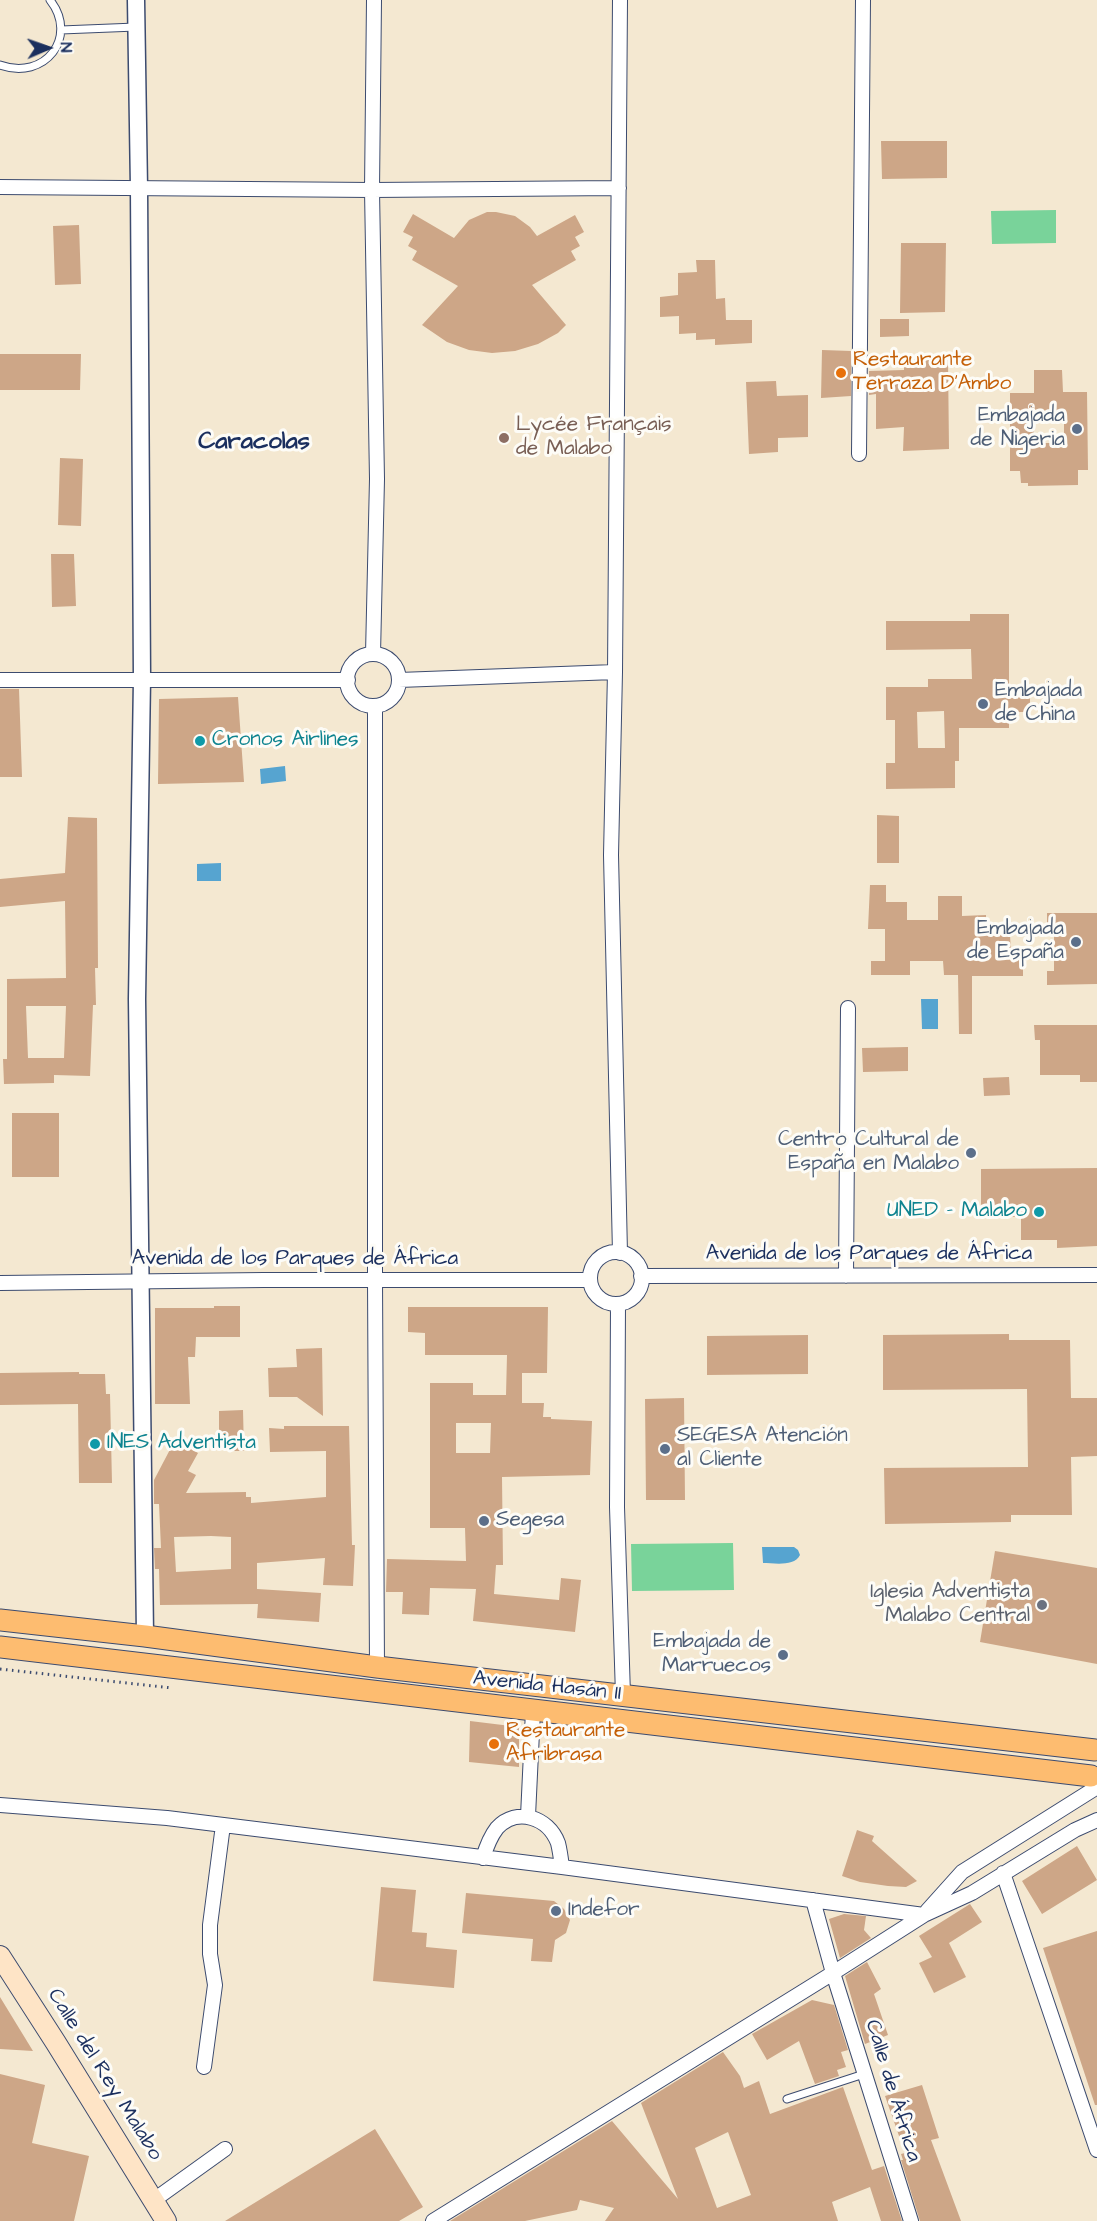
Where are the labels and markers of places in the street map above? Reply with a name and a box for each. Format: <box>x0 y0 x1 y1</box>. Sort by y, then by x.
place label: Restaurante Terraza D'Ambo <box>853 348 1011 398</box>
marker: Restaurante Terraza D'Ambo <box>834 366 848 380</box>
place label: Embajada de Nigeria <box>970 404 1065 454</box>
place label: Lycée Français de Malabo <box>516 413 671 463</box>
marker: Embajada de Nigeria <box>1070 422 1084 436</box>
marker: Lycée Français de Malabo <box>497 431 511 445</box>
place label: Embajada de China <box>995 679 1082 729</box>
marker: Embajada de China <box>976 697 990 711</box>
place label: Cronos Airlines <box>212 728 359 754</box>
marker: Cronos Airlines <box>193 734 207 748</box>
place label: Embajada de España <box>967 917 1064 967</box>
marker: Embajada de España <box>1069 935 1083 949</box>
place label: Centro Cultural de España en Malabo <box>778 1128 959 1178</box>
marker: Centro Cultural de España en Malabo <box>964 1146 978 1160</box>
place label: UNED - Malabo <box>887 1199 1027 1225</box>
marker: UNED - Malabo <box>1032 1205 1046 1219</box>
place label: SEGESA Atención al Cliente <box>677 1424 848 1474</box>
place label: INES Adventista <box>107 1431 256 1457</box>
marker: INES Adventista <box>88 1437 102 1451</box>
marker: SEGESA Atención al Cliente <box>658 1442 672 1456</box>
place label: Segesa <box>496 1508 564 1534</box>
marker: Segesa <box>477 1514 491 1528</box>
place label: Iglesia Adventista Malabo Central <box>870 1580 1030 1630</box>
marker: Iglesia Adventista Malabo Central <box>1035 1598 1049 1612</box>
place label: Embajada de Marruecos <box>653 1630 771 1680</box>
marker: Embajada de Marruecos <box>776 1648 790 1662</box>
place label: Restaurante Afribrasa <box>506 1719 625 1769</box>
marker: Restaurante Afribrasa <box>487 1737 501 1751</box>
place label: Indefor <box>568 1898 640 1924</box>
marker: Indefor <box>549 1904 563 1918</box>

